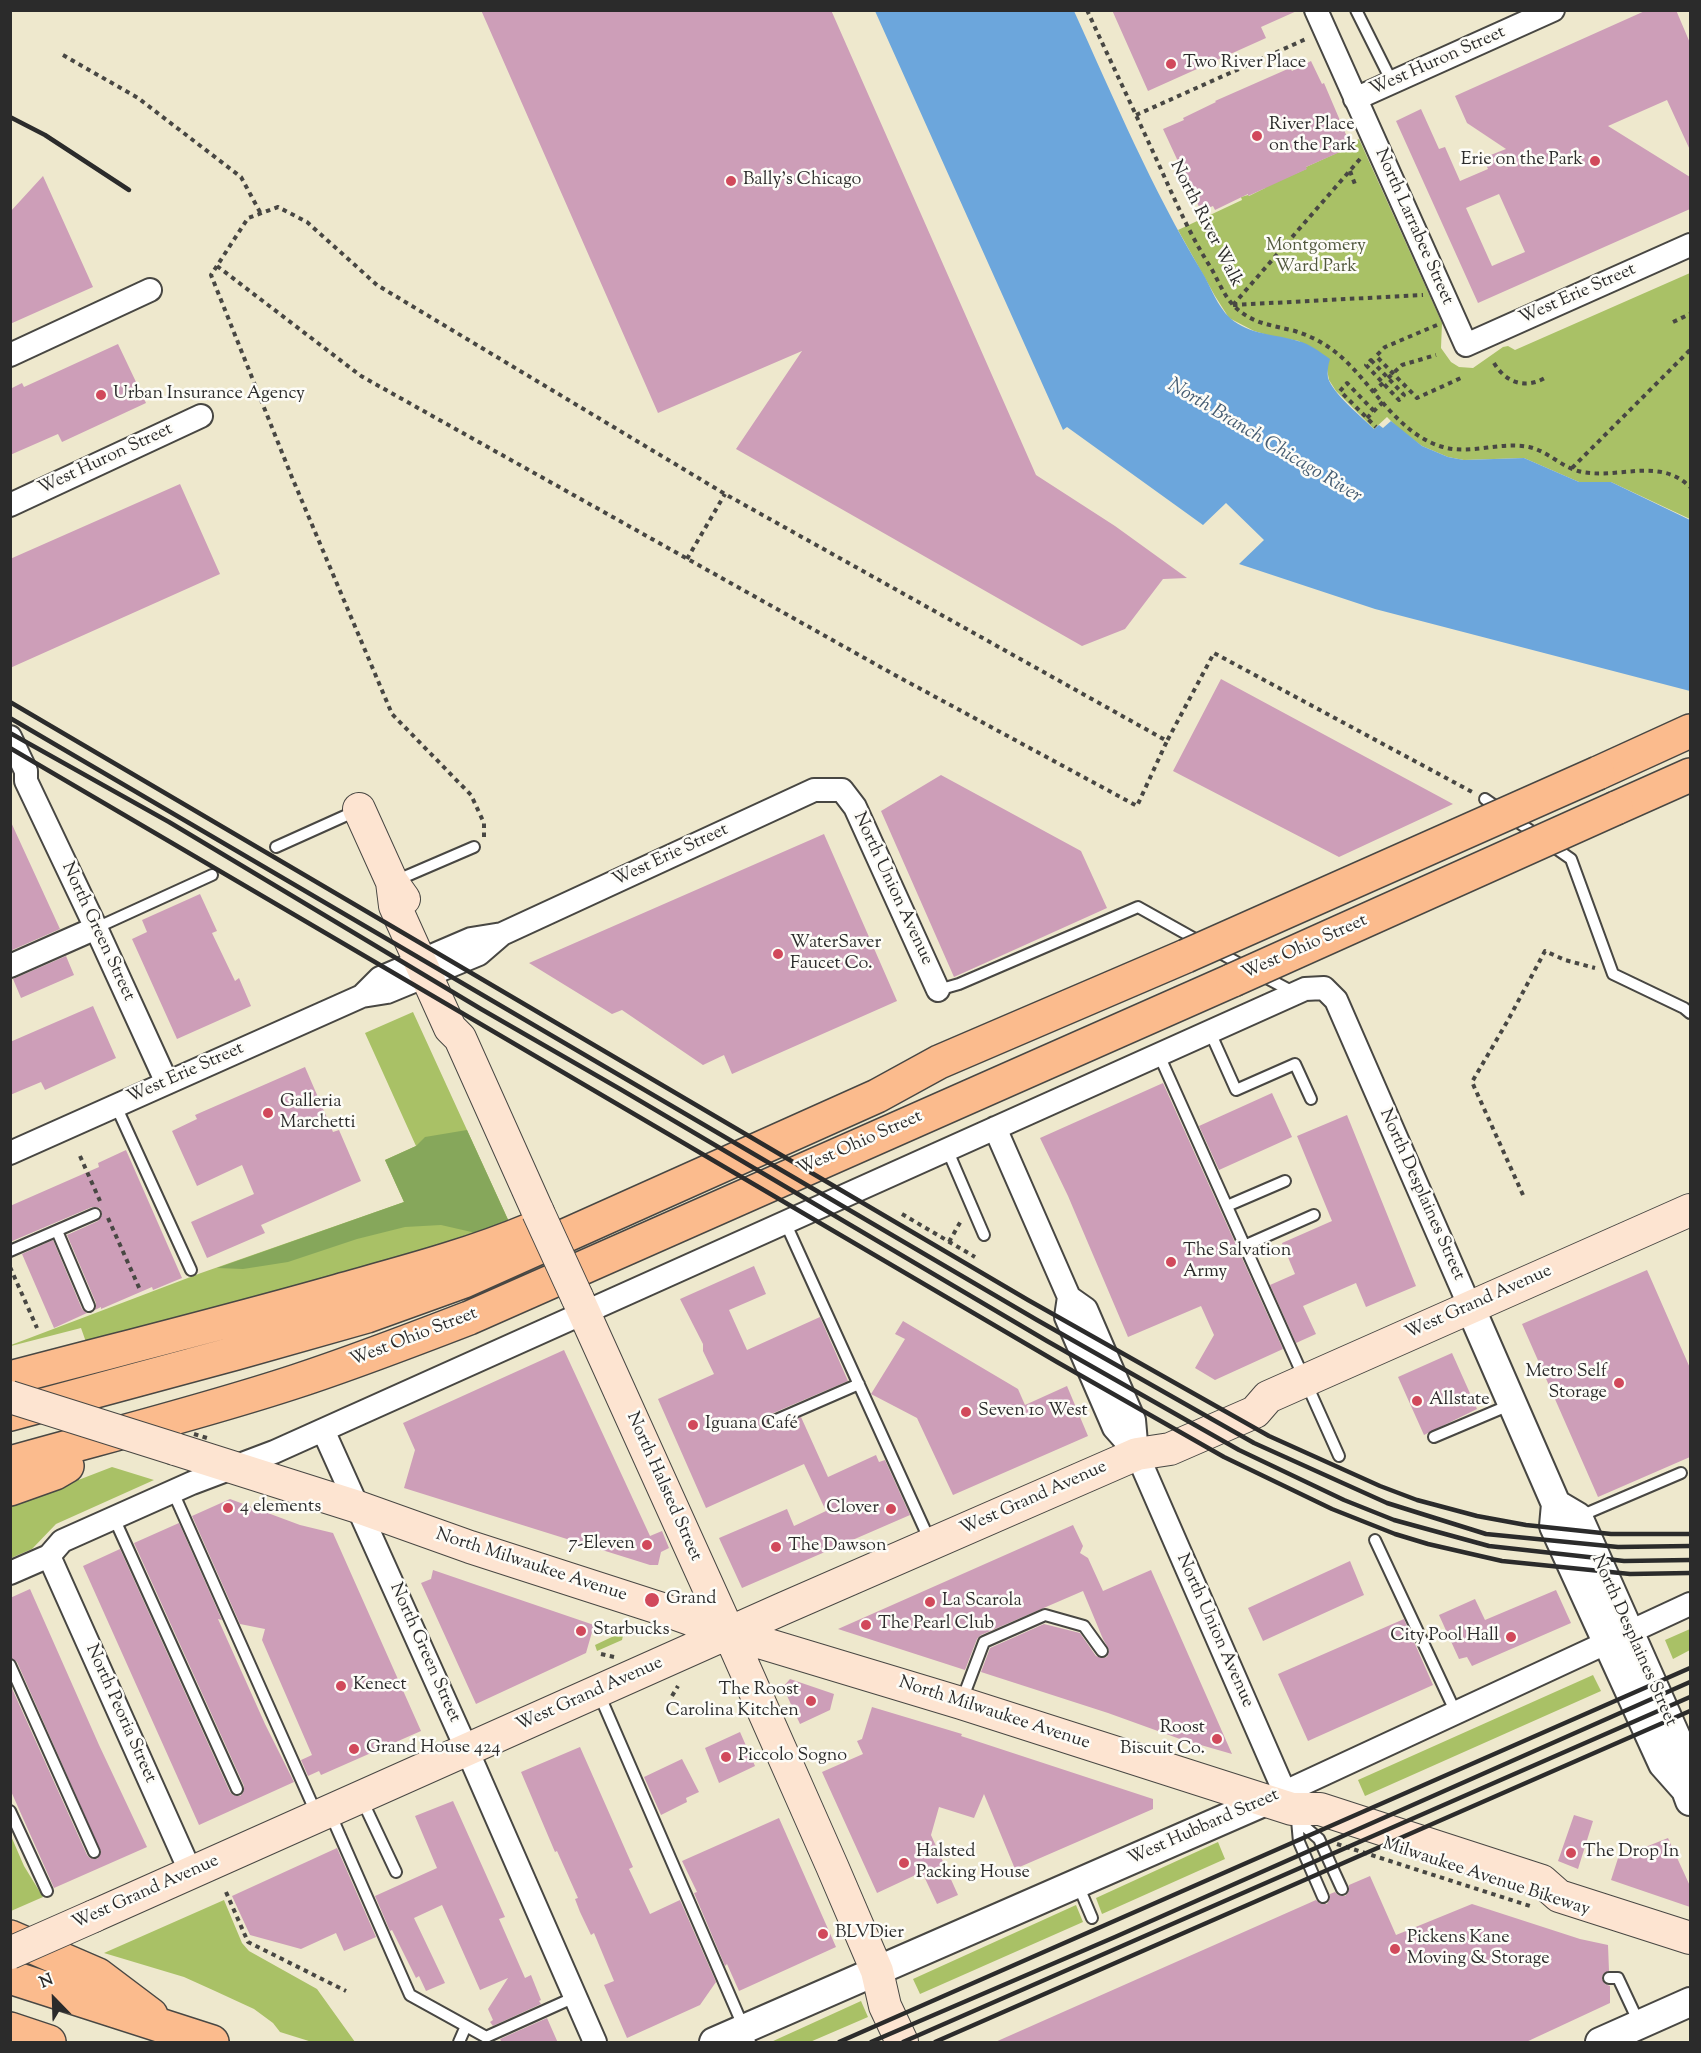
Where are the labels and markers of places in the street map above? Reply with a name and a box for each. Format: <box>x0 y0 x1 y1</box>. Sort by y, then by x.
place label: Two River Place <box>1183 53 1306 75</box>
marker: Two River Place <box>1164 57 1178 71</box>
place label: River Place on the Park <box>1269 115 1356 158</box>
marker: River Place on the Park <box>1250 129 1264 143</box>
place label: Erie on the Park <box>1461 150 1583 172</box>
marker: Erie on the Park <box>1588 154 1602 168</box>
place label: Bally's Chicago <box>743 170 861 192</box>
marker: Bally's Chicago <box>724 174 738 188</box>
place label: Urban Insurance Agency <box>113 384 305 406</box>
marker: Urban Insurance Agency <box>94 388 108 402</box>
place label: WaterSaver Faucet Co. <box>790 933 881 976</box>
marker: WaterSaver Faucet Co. <box>771 947 785 961</box>
place label: Galleria Marchetti <box>280 1092 355 1134</box>
marker: Galleria Marchetti <box>261 1106 275 1120</box>
place label: The Salvation Army <box>1183 1241 1291 1284</box>
marker: The Salvation Army <box>1164 1255 1178 1269</box>
place label: Metro Self Storage <box>1526 1362 1607 1404</box>
marker: Metro Self Storage <box>1612 1376 1626 1390</box>
place label: Allstate <box>1429 1390 1490 1412</box>
marker: Allstate <box>1410 1394 1424 1408</box>
place label: Seven 10 West <box>978 1401 1088 1423</box>
marker: Seven 10 West <box>959 1405 973 1419</box>
place label: Iguana Café <box>705 1414 798 1436</box>
marker: Iguana Café <box>686 1418 700 1432</box>
place label: 4 elements <box>240 1497 321 1519</box>
place label: Clover <box>826 1498 879 1520</box>
marker: 4 elements <box>221 1501 235 1515</box>
marker: Clover <box>884 1502 898 1516</box>
place label: 7-Eleven <box>568 1534 635 1556</box>
place label: The Dawson <box>788 1536 887 1558</box>
marker: 7-Eleven <box>640 1538 654 1552</box>
marker: The Dawson <box>769 1540 783 1554</box>
place label: Grand <box>666 1589 716 1611</box>
marker: Grand <box>643 1591 661 1609</box>
place label: La Scarola <box>942 1591 1022 1613</box>
marker: La Scarola <box>923 1595 937 1609</box>
place label: The Pearl Club <box>878 1614 994 1636</box>
marker: The Pearl Club <box>859 1618 873 1632</box>
place label: Starbucks <box>593 1620 670 1642</box>
marker: Starbucks <box>574 1624 588 1638</box>
place label: City Pool Hall <box>1390 1626 1499 1648</box>
marker: City Pool Hall <box>1504 1630 1518 1644</box>
place label: Kenect <box>353 1675 407 1697</box>
marker: Kenect <box>334 1679 348 1693</box>
place label: The Roost Carolina Kitchen <box>666 1680 799 1722</box>
marker: The Roost Carolina Kitchen <box>804 1694 818 1708</box>
place label: Roost Biscuit Co. <box>1120 1718 1205 1760</box>
marker: Roost Biscuit Co. <box>1210 1732 1224 1746</box>
place label: Grand House 424 <box>366 1738 501 1760</box>
marker: Grand House 424 <box>347 1742 361 1756</box>
place label: Piccolo Sogno <box>738 1746 847 1768</box>
marker: Piccolo Sogno <box>719 1750 733 1764</box>
place label: Halsted Packing House <box>916 1842 1030 1884</box>
place label: The Drop In <box>1583 1842 1679 1864</box>
marker: The Drop In <box>1564 1846 1578 1860</box>
marker: Halsted Packing House <box>897 1856 911 1870</box>
place label: BLVDier <box>835 1923 904 1945</box>
marker: BLVDier <box>816 1927 830 1941</box>
place label: Pickens Kane Moving & Storage <box>1407 1928 1550 1970</box>
marker: Pickens Kane Moving & Storage <box>1388 1942 1402 1956</box>

